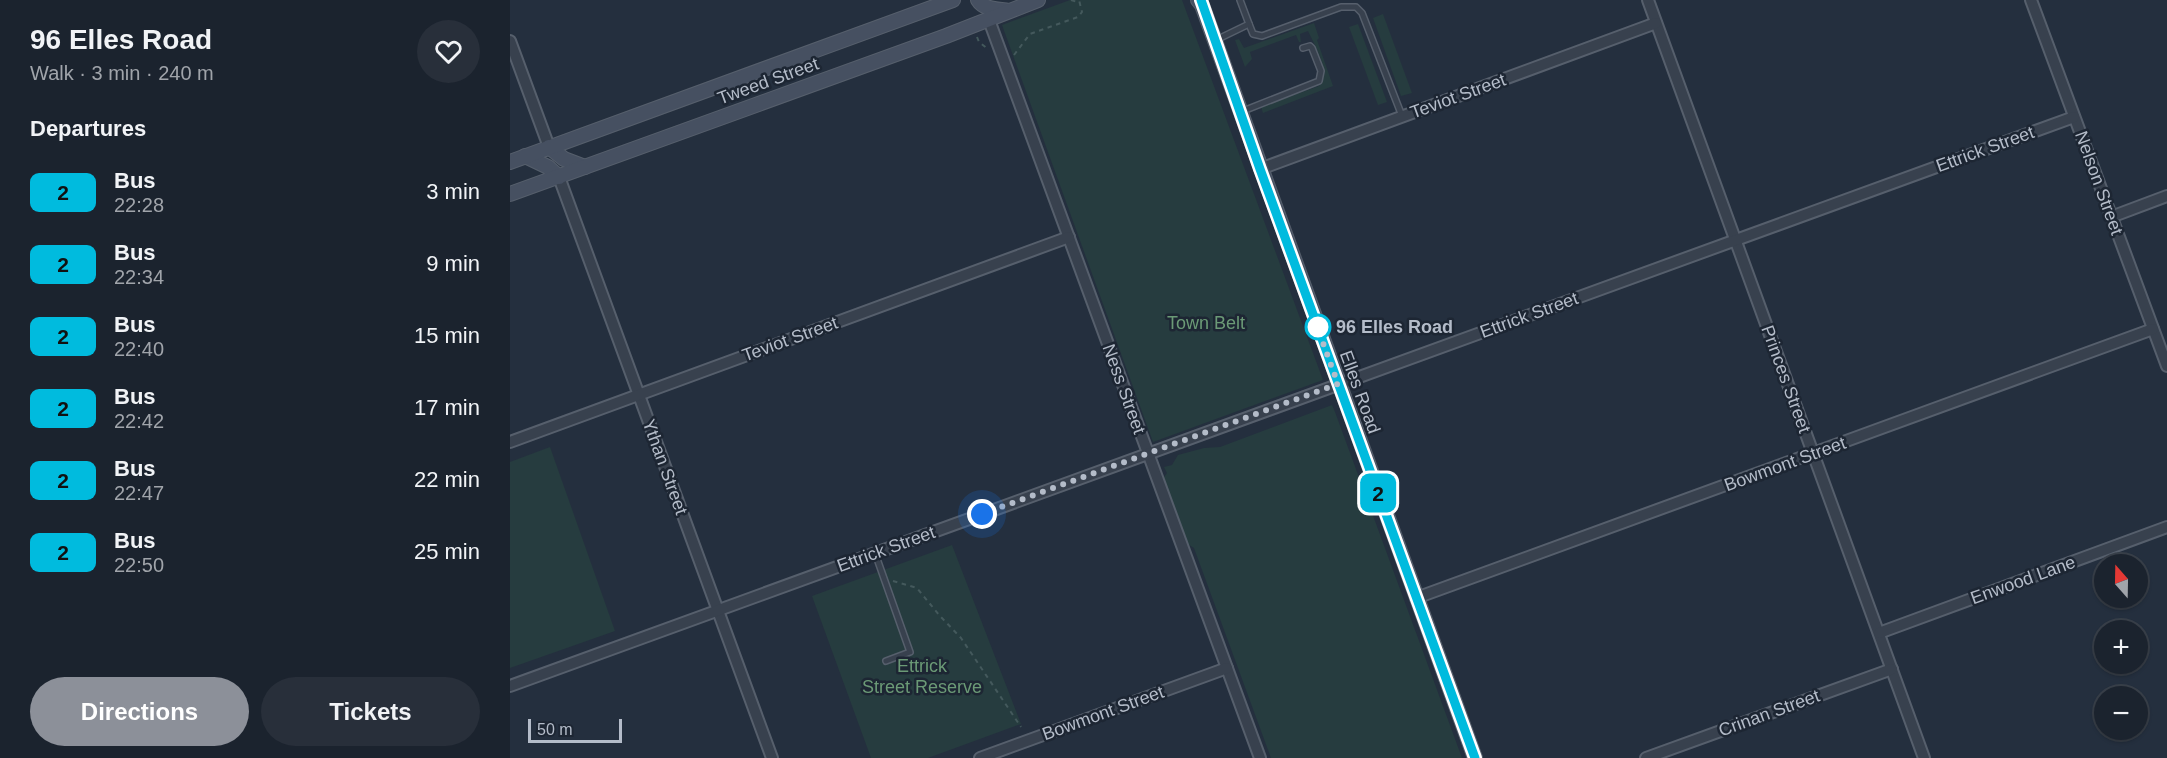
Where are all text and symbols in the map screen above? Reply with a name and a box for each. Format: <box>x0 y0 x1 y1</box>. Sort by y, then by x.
button: heart <box>417 20 480 83</box>
text: 96 Elles Road <box>30 24 212 55</box>
street label: Tweed Street <box>715 53 821 109</box>
text: Walk · 3 min · 240 m <box>30 62 214 84</box>
street label: Teviot Street <box>1408 69 1508 123</box>
text: Departures <box>30 116 146 141</box>
street label: Ettrick Street <box>1933 122 2037 176</box>
street label: Nelson Street <box>2071 128 2127 238</box>
text: Bus <box>114 168 156 193</box>
text: 3 min <box>426 179 480 204</box>
text: 2 <box>57 181 69 204</box>
text: 22:28 <box>114 194 164 216</box>
text: Bus <box>114 240 156 265</box>
text: 9 min <box>426 251 480 276</box>
text: 2 <box>57 253 69 276</box>
text: 22:34 <box>114 266 164 288</box>
street label: Ettrick Street <box>1477 288 1581 342</box>
text: Bus <box>114 312 156 337</box>
street label: Teviot Street <box>740 312 840 366</box>
park label: Town Belt <box>1167 313 1245 333</box>
marker: 96 Elles Road <box>1305 314 1331 340</box>
place label: 96 Elles Road <box>1336 317 1453 337</box>
street label: Princes Street <box>1757 322 1815 436</box>
text: 15 min <box>414 323 480 348</box>
text: 2 <box>57 325 69 348</box>
text: 22:40 <box>114 338 164 360</box>
street label: Ness Street <box>1099 341 1149 437</box>
street label: Elles Road <box>1336 348 1384 436</box>
text: Bus <box>114 384 156 409</box>
text: 17 min <box>414 395 480 420</box>
text: 2 <box>57 397 69 420</box>
text: 22:42 <box>114 410 164 432</box>
street label: Ythan Street <box>638 417 692 517</box>
street label: Bowmont Street <box>1721 433 1849 495</box>
text: Bus <box>114 456 156 481</box>
text: 22 min <box>414 467 480 492</box>
text: 2 <box>57 469 69 492</box>
line badge: 2 <box>1358 474 1398 512</box>
text: 22:47 <box>114 482 164 504</box>
text: 2 <box>1372 482 1384 505</box>
your location <box>967 499 997 529</box>
street label: Ettrick Street <box>834 522 938 576</box>
text: Bus <box>114 528 156 553</box>
text: 25 min <box>414 539 480 564</box>
text: 2 <box>57 541 69 564</box>
street label: Enwood Lane <box>1968 552 2078 608</box>
text: 22:50 <box>114 554 164 576</box>
north arrow <box>2094 554 2148 608</box>
map controls <box>2094 554 2148 740</box>
button: + <box>2094 620 2148 674</box>
park label: Ettrick Street Reserve <box>862 656 982 697</box>
button: Directions <box>30 677 249 746</box>
button: Tickets <box>261 677 480 746</box>
street label: Bowmont Street <box>1039 682 1167 744</box>
street label: Crinan Street <box>1716 685 1822 741</box>
button: − <box>2094 686 2148 740</box>
scale bar <box>528 716 622 744</box>
text: 50 m <box>537 721 573 738</box>

